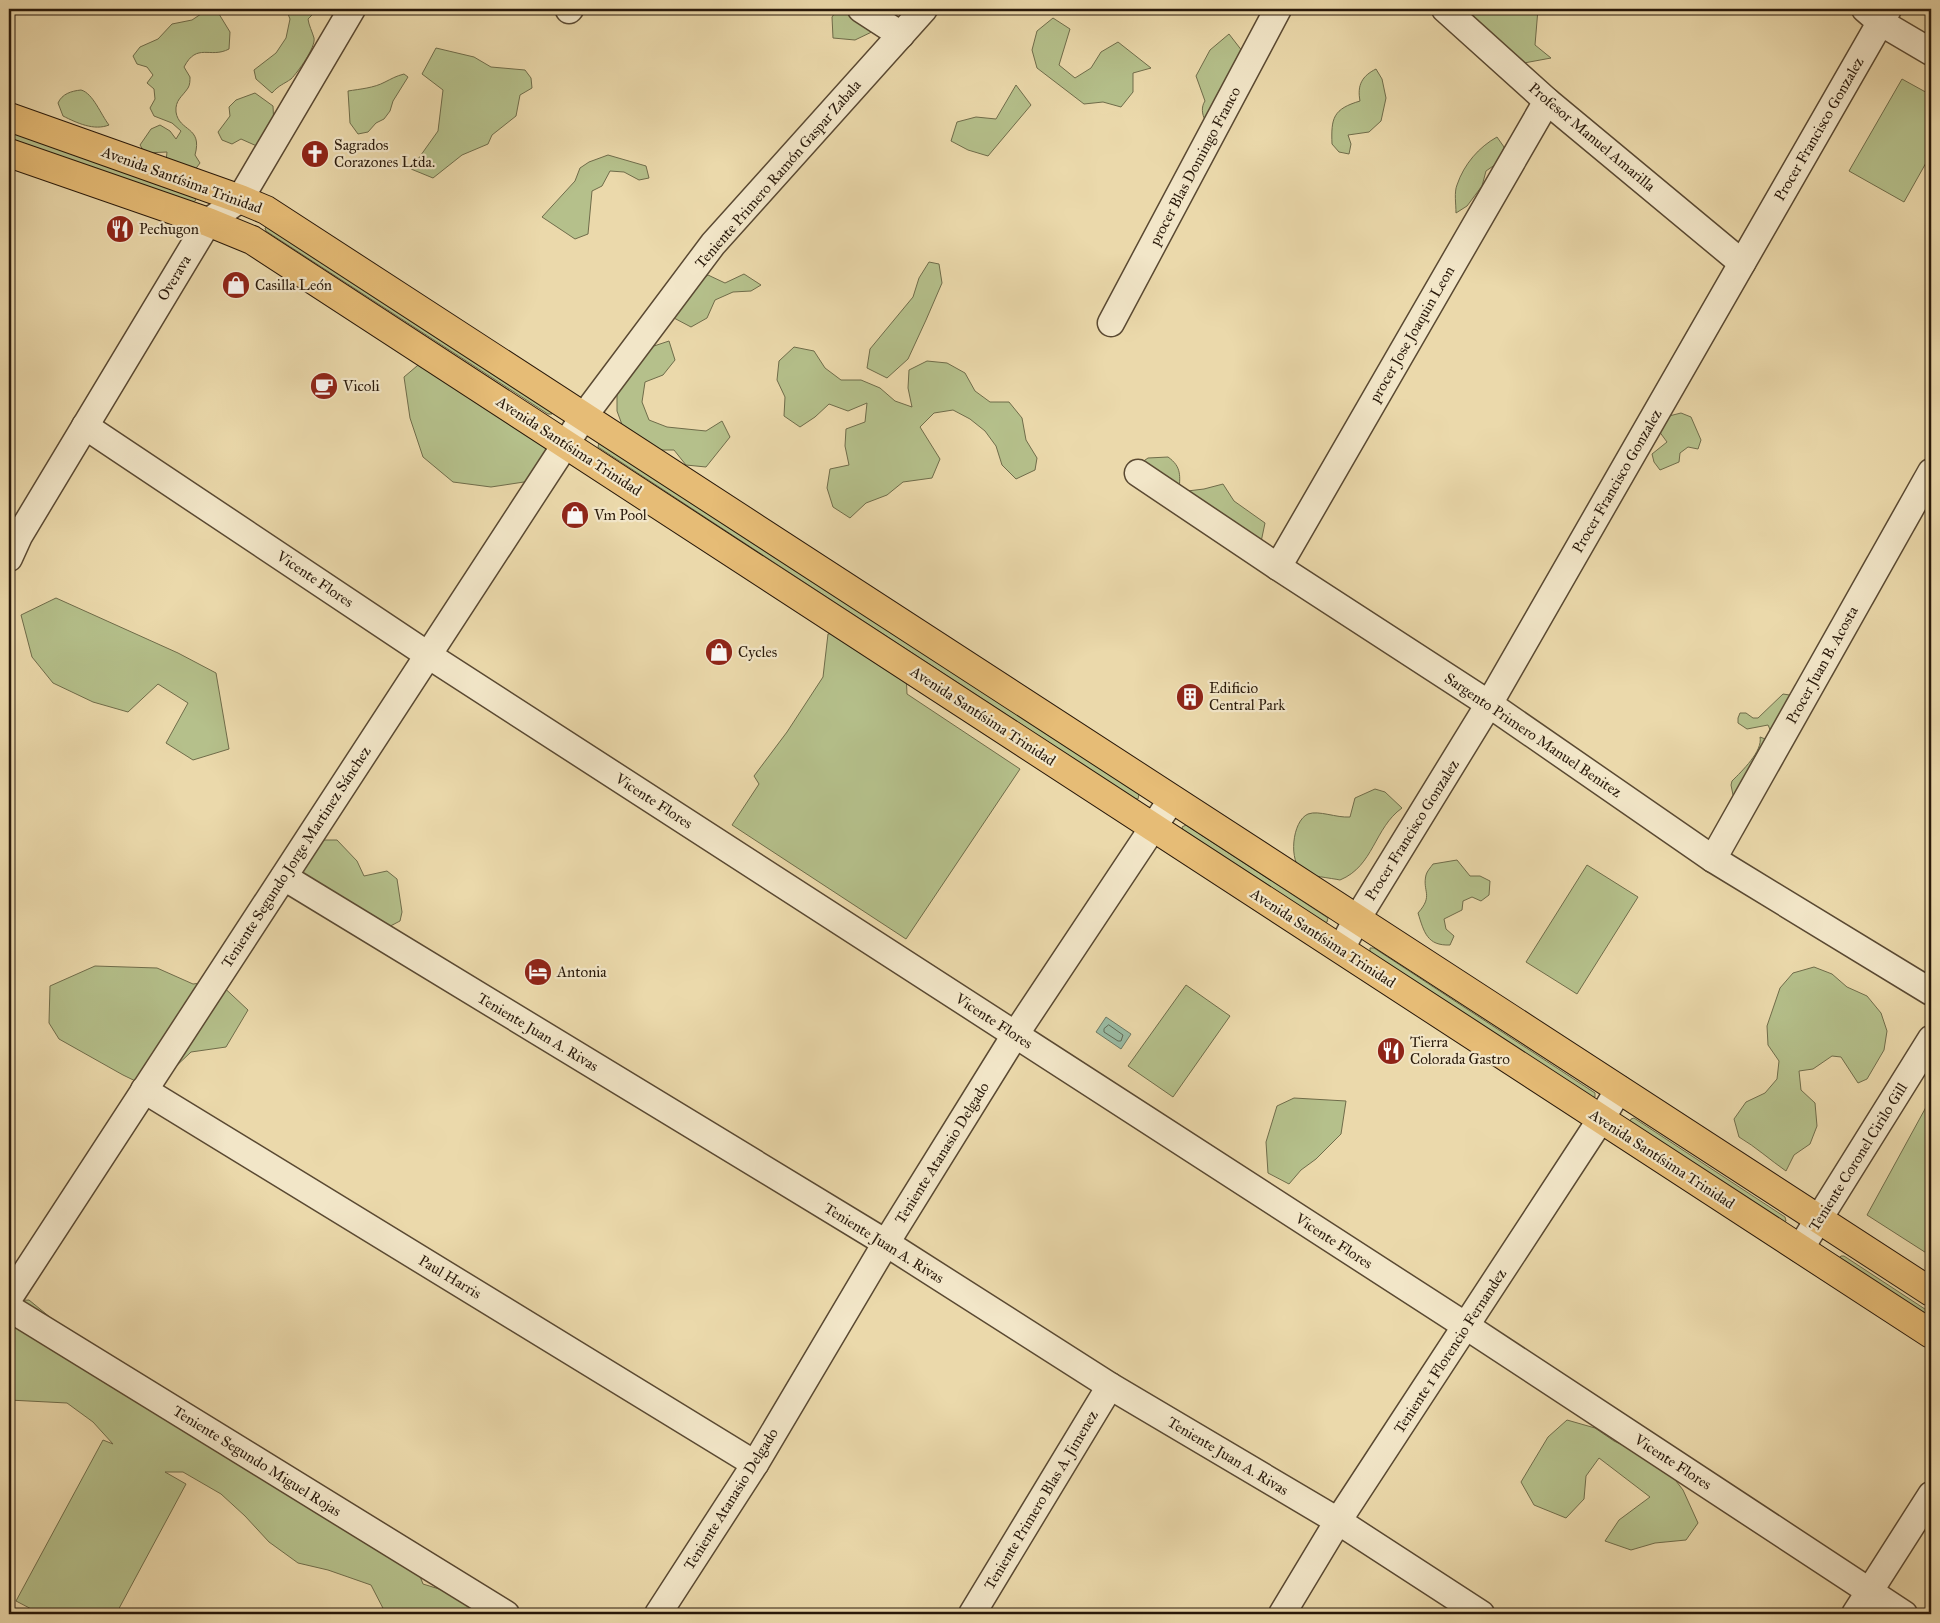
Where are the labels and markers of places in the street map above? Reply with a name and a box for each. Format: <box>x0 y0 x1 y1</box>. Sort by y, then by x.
place label: Sagrados Corazones Ltda. <box>334 136 435 171</box>
church icon: Sagrados Corazones Ltda. <box>300 139 330 169</box>
restaurant icon: Pechugon <box>105 214 135 244</box>
place label: Pechugon <box>139 220 199 238</box>
shop icon: Casilla León <box>221 270 251 300</box>
place label: Casilla León <box>255 276 332 294</box>
cafe icon: Vicoli <box>309 371 339 401</box>
place label: Vicoli <box>342 377 380 395</box>
shop icon: Vm Pool <box>560 500 590 530</box>
place label: Vm Pool <box>593 506 648 524</box>
shop icon: Cycles <box>704 637 734 667</box>
place label: Cycles <box>738 643 777 661</box>
place label: Edificio Central Park <box>1209 679 1285 714</box>
building icon: Edificio Central Park <box>1175 682 1205 712</box>
hotel icon: Antonia <box>523 957 553 987</box>
place label: Antonia <box>556 963 607 981</box>
place label: Tierra Colorada Gastro <box>1410 1033 1510 1068</box>
restaurant icon: Tierra Colorada Gastro <box>1376 1036 1406 1066</box>

